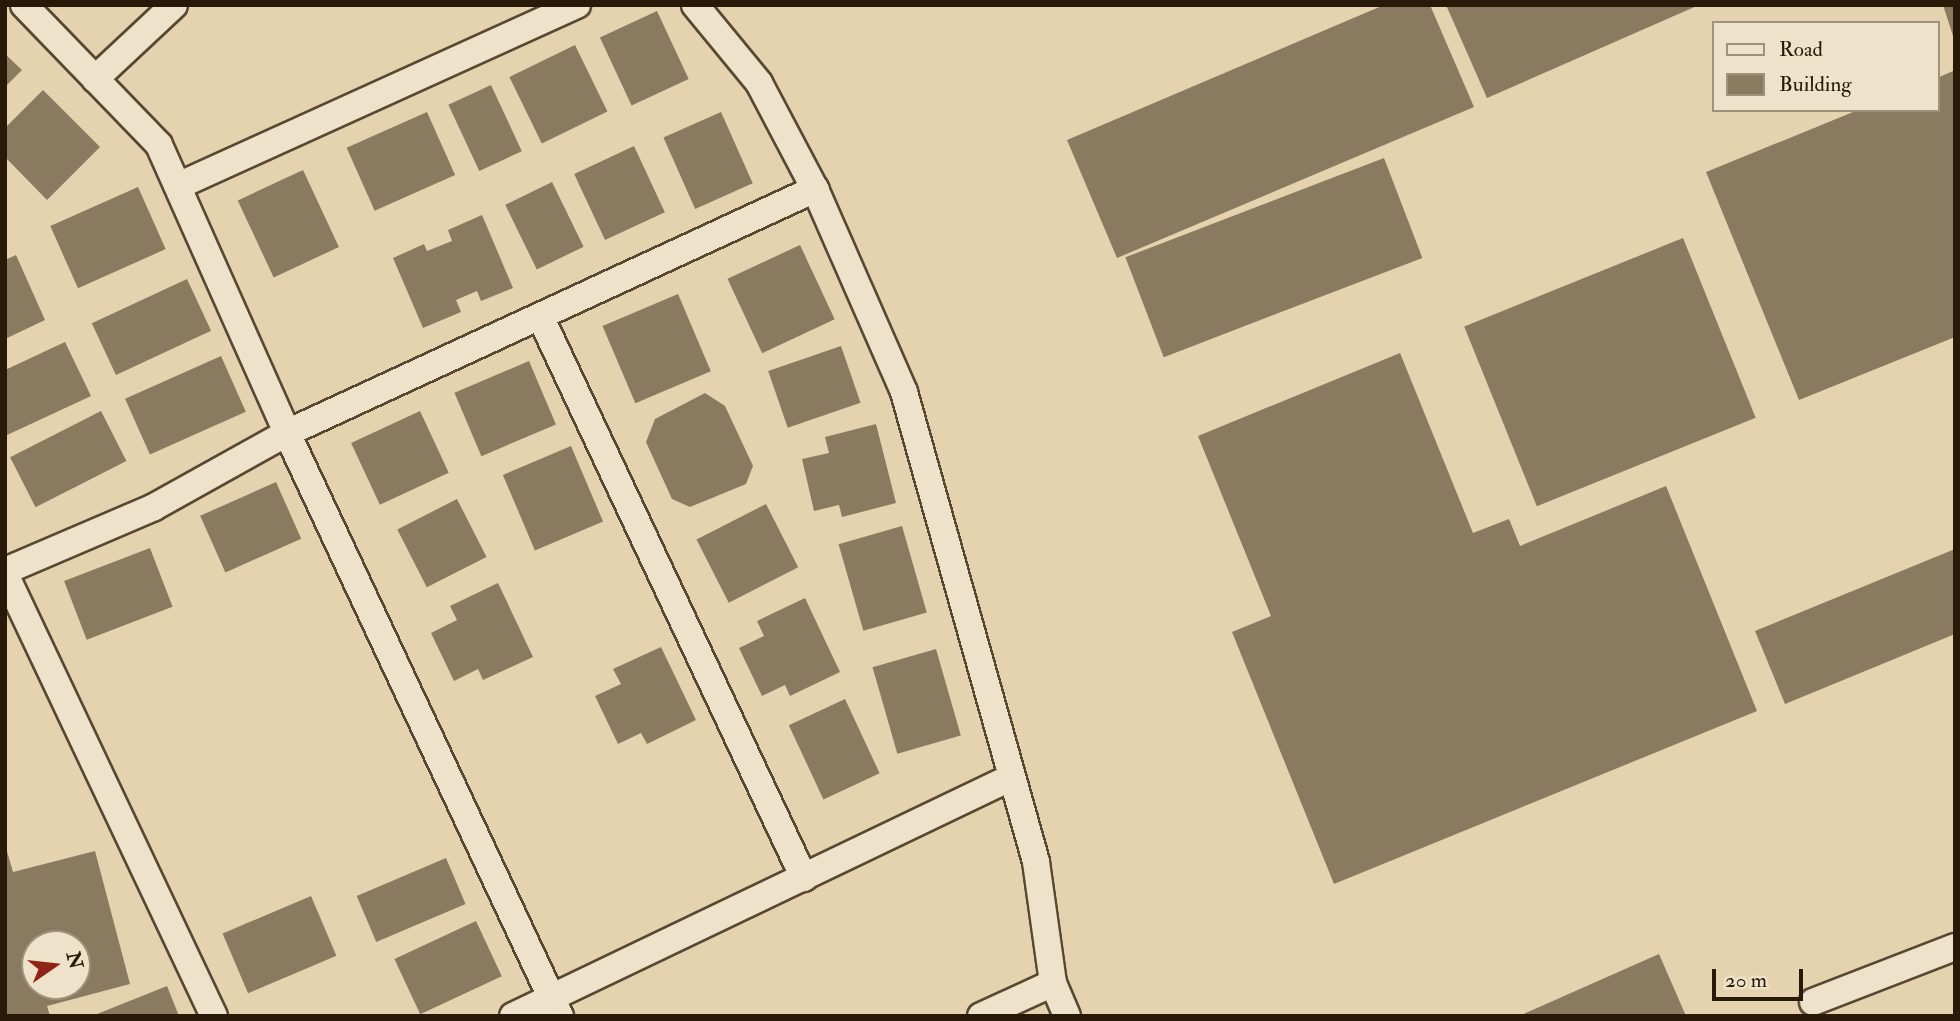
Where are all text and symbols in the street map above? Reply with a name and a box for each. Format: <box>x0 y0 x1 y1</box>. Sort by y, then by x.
legend <box>1712 21 1939 112</box>
text: Road <box>1779 36 1823 63</box>
text: Building <box>1779 71 1852 98</box>
north arrow <box>21 930 91 1000</box>
text: N <box>61 949 88 972</box>
scale bar <box>1715 954 1806 998</box>
text: 20 m <box>1725 967 1767 994</box>

